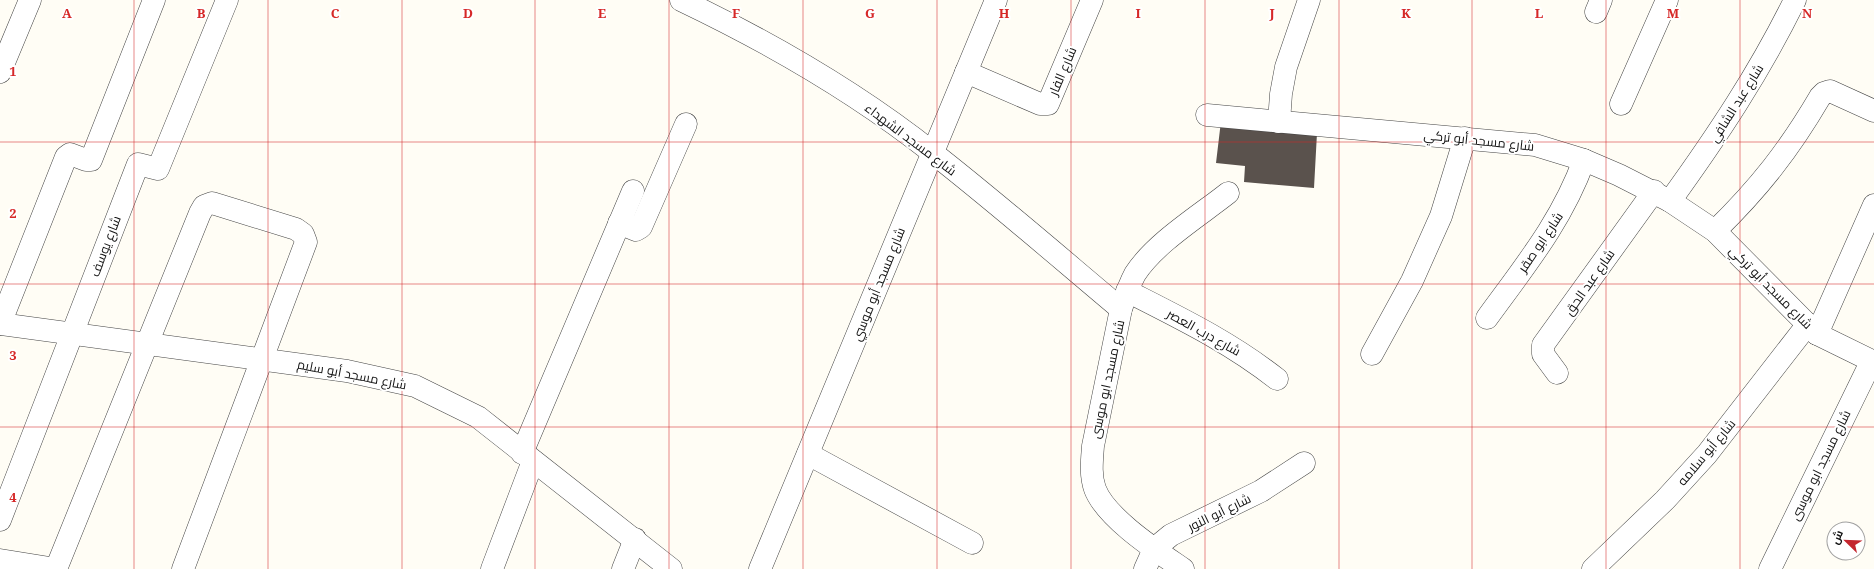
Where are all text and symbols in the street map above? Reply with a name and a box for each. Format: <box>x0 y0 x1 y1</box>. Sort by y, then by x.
text: A <box>62 4 72 22</box>
text: B <box>197 4 206 22</box>
text: C <box>331 4 340 22</box>
text: D <box>463 4 473 22</box>
text: E <box>598 4 607 22</box>
text: F <box>732 4 740 22</box>
text: G <box>865 4 875 22</box>
text: H <box>999 4 1010 22</box>
text: I <box>1135 4 1141 22</box>
text: J <box>1268 4 1275 22</box>
text: K <box>1401 4 1411 22</box>
text: L <box>1535 4 1544 22</box>
text: M <box>1667 4 1680 22</box>
text: N <box>1802 4 1813 22</box>
street label: شارع الفار <box>1043 44 1080 99</box>
street label: شارع عبد الشافي <box>1705 60 1769 147</box>
text: 1 <box>9 62 17 80</box>
street label: شارع مسجد الشهداء <box>861 99 961 179</box>
street label: شارع مسجد أبو تركي <box>1423 125 1535 157</box>
text: 2 <box>9 204 17 222</box>
street label: شارع ابو صقر <box>1513 208 1567 277</box>
street label: شارع يوسف <box>85 213 125 279</box>
street label: شارع مسجد أبو موسي <box>847 225 911 344</box>
street label: شارع مسجد أبو تركي <box>1724 241 1817 334</box>
street label: شارع عبد الحق <box>1560 245 1618 319</box>
street label: شارع درب العصر <box>1163 304 1244 360</box>
street label: شارع مسجد ابو موسى <box>1086 318 1128 440</box>
text: 3 <box>9 346 17 364</box>
street label: شارع مسجد أبو سليم <box>295 355 408 394</box>
street label: شارع مسجد ابو موسى <box>1785 407 1855 523</box>
street label: شارع أبو سلامه <box>1673 415 1739 489</box>
text: 4 <box>9 488 17 506</box>
street label: شارع أبو النور <box>1183 489 1254 535</box>
north arrow <box>1826 521 1866 561</box>
text: ش <box>1827 527 1846 546</box>

